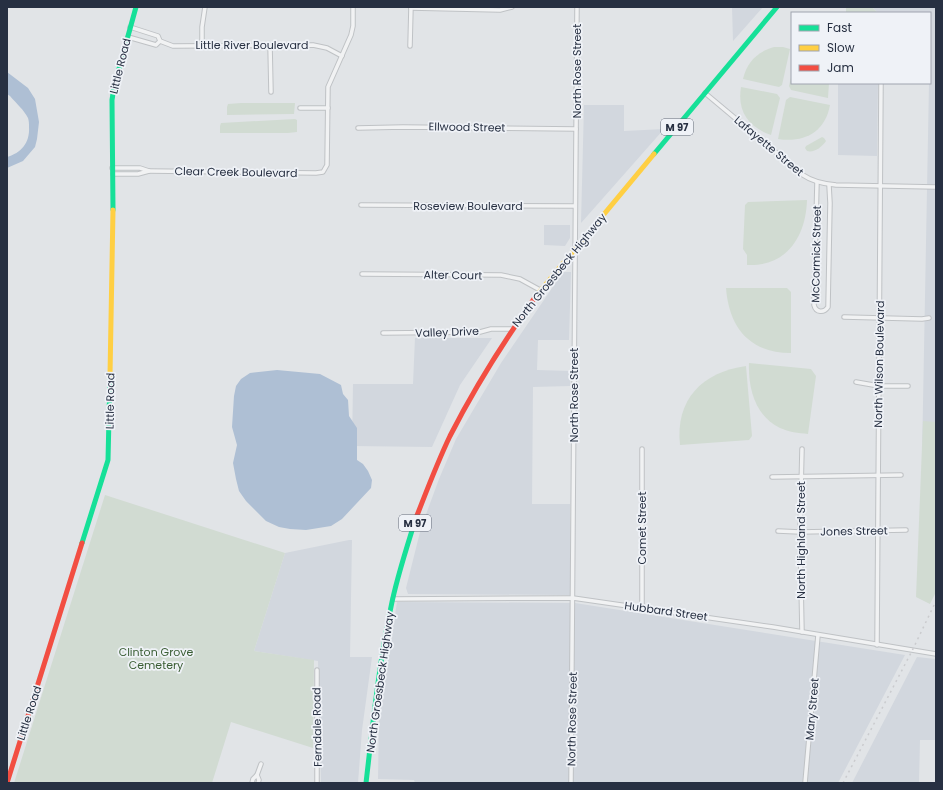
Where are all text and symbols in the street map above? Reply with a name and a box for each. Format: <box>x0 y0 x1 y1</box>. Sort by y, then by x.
legend <box>791 12 931 84</box>
text: Fast <box>827 19 852 36</box>
street label: North Rose Street <box>569 24 585 118</box>
street label: Little Road <box>105 37 135 95</box>
street label: Little River Boulevard <box>196 37 308 53</box>
text: Slow <box>827 39 855 56</box>
text: Jam <box>827 59 854 76</box>
street label: Lafayette Street <box>731 112 807 180</box>
street label: Ellwood Street <box>428 118 506 136</box>
road number: M 97 <box>661 119 693 135</box>
street label: Clear Creek Boulevard <box>174 163 298 181</box>
street label: Roseview Boulevard <box>413 198 523 214</box>
street label: McCormick Street <box>807 205 825 303</box>
street label: North Groesbeck Highway <box>508 209 610 330</box>
street label: Alter Court <box>424 266 482 284</box>
street label: North Wilson Boulevard <box>870 300 888 428</box>
street label: Valley Drive <box>415 323 479 341</box>
street label: North Rose Street <box>566 348 582 442</box>
street label: Little Road <box>102 373 118 429</box>
street label: North Highland Street <box>793 481 809 599</box>
street label: Comet Street <box>634 492 650 564</box>
road number: M 97 <box>399 515 431 531</box>
street label: Jones Street <box>820 522 888 540</box>
street label: Hubbard Street <box>623 597 709 625</box>
street label: North Groesbeck Highway <box>362 610 398 753</box>
park label: Clinton Grove Cemetery <box>119 644 194 673</box>
street label: North Rose Street <box>563 672 581 766</box>
street label: Mary Street <box>801 677 823 741</box>
street label: Little Road <box>13 684 45 742</box>
street label: Ferndale Road <box>308 687 326 767</box>

